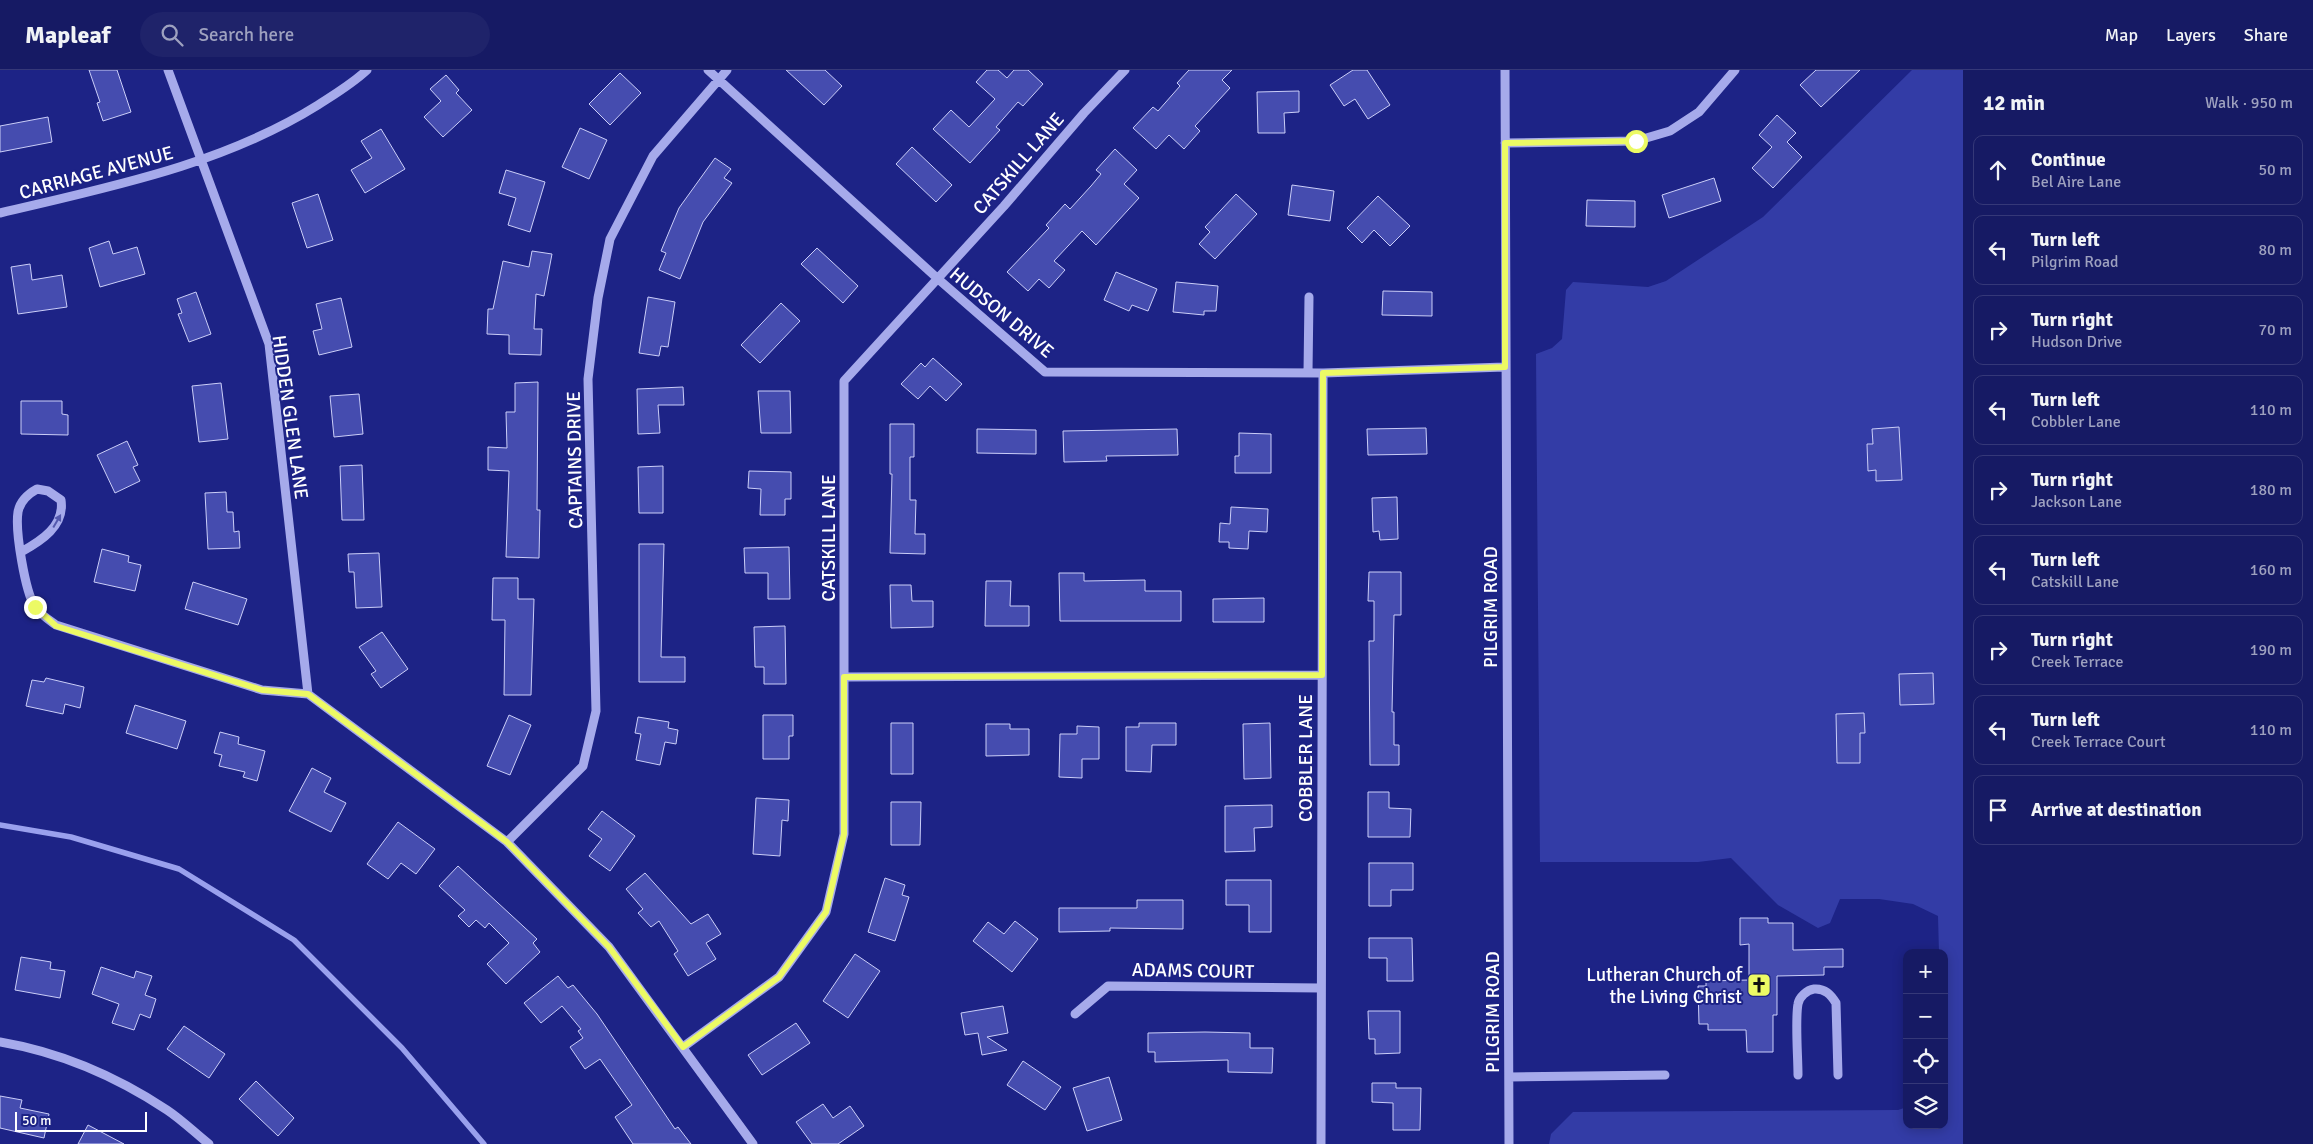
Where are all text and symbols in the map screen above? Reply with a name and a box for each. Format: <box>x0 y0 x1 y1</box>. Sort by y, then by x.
search box <box>140 12 490 57</box>
text: Mapleaf <box>25 20 110 50</box>
icon: search <box>158 21 186 49</box>
text: Search here <box>198 23 294 47</box>
text: Map <box>2105 24 2138 46</box>
text: Layers <box>2166 24 2216 46</box>
text: Share <box>2244 24 2288 46</box>
text: 12 min <box>1983 90 2045 116</box>
text: Walk · 950 m <box>2205 93 2293 113</box>
street label: CATSKILL LANE <box>968 108 1070 220</box>
route start <box>1625 130 1648 153</box>
street label: CARRIAGE AVENUE <box>16 141 176 205</box>
text: Continue <box>2031 148 2106 172</box>
icon: ahead <box>1984 156 2012 184</box>
text: 50 m <box>2258 160 2292 180</box>
text: Bel Aire Lane <box>2031 172 2121 192</box>
text: Turn left <box>2031 228 2100 252</box>
icon: left <box>1984 236 2012 264</box>
text: 80 m <box>2258 240 2292 260</box>
text: Pilgrim Road <box>2031 252 2118 272</box>
street label: HUDSON DRIVE <box>944 262 1058 363</box>
text: Turn right <box>2031 308 2113 332</box>
icon: right <box>1984 316 2012 344</box>
text: 70 m <box>2258 320 2292 340</box>
text: Hudson Drive <box>2031 332 2122 352</box>
street label: HIDDEN GLEN LANE <box>267 333 313 501</box>
text: Turn left <box>2031 388 2100 412</box>
street label: CAPTAINS DRIVE <box>562 391 588 529</box>
icon: left <box>1984 396 2012 424</box>
text: 110 m <box>2250 400 2292 420</box>
text: Cobbler Lane <box>2031 412 2121 432</box>
text: Turn right <box>2031 468 2113 492</box>
street label: CATSKILL LANE <box>817 474 841 602</box>
icon: right <box>1984 476 2012 504</box>
text: 180 m <box>2250 480 2292 500</box>
text: Jackson Lane <box>2031 492 2122 512</box>
one-way arrow <box>53 514 62 527</box>
street label: PILGRIM ROAD <box>1479 546 1503 668</box>
text: Turn left <box>2031 548 2100 572</box>
icon: left <box>1984 556 2012 584</box>
text: 160 m <box>2250 560 2292 580</box>
text: Catskill Lane <box>2031 572 2119 592</box>
route end <box>24 596 47 619</box>
text: Turn right <box>2031 628 2113 652</box>
icon: right <box>1984 636 2012 664</box>
text: 190 m <box>2250 640 2292 660</box>
text: Creek Terrace <box>2031 652 2124 672</box>
street label: COBBLER LANE <box>1294 694 1318 822</box>
text: Turn left <box>2031 708 2100 732</box>
icon: left <box>1984 716 2012 744</box>
text: 110 m <box>2250 720 2292 740</box>
text: Creek Terrace Court <box>2031 732 2166 752</box>
icon: arrive <box>1984 796 2012 824</box>
text: Arrive at destination <box>2031 798 2202 822</box>
map controls <box>1903 949 1948 1129</box>
button: + <box>1903 949 1948 994</box>
street label: PILGRIM ROAD <box>1481 951 1505 1073</box>
street label: ADAMS COURT <box>1132 958 1255 984</box>
place label: Lutheran Church of the Living Christ <box>1586 963 1744 1009</box>
church icon: Lutheran Church of the Living Christ <box>1746 972 1772 998</box>
button: − <box>1903 994 1948 1039</box>
button: locate <box>1903 1039 1948 1084</box>
button: layers <box>1903 1084 1948 1129</box>
scale bar <box>15 1109 148 1132</box>
text: 50 m <box>22 1112 51 1129</box>

